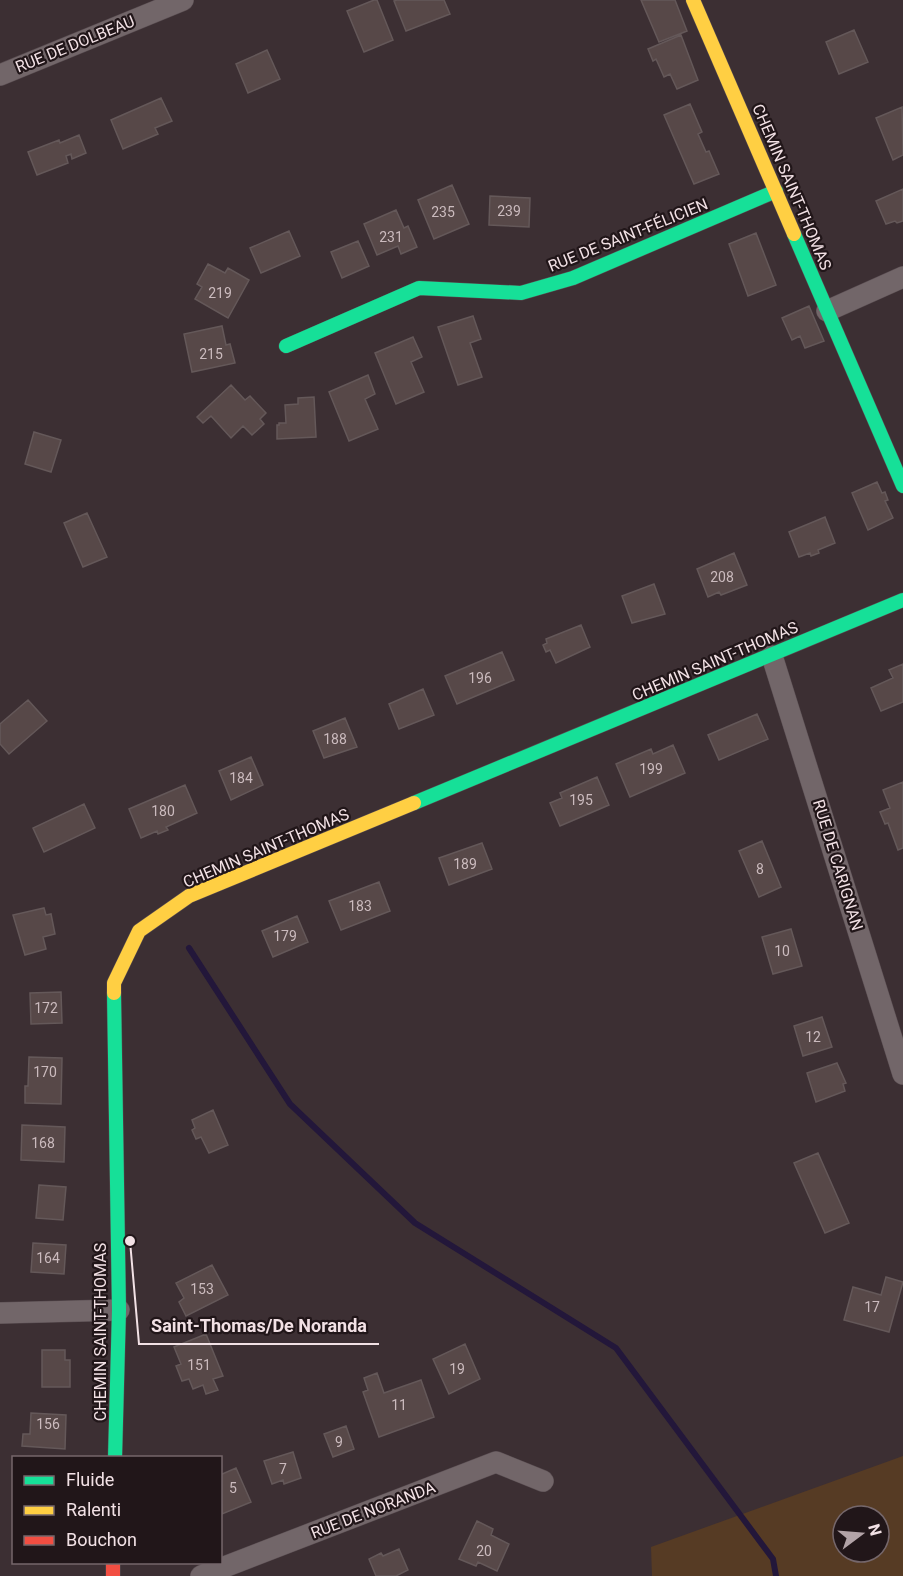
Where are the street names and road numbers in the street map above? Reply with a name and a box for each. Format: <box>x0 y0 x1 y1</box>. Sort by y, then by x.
street label: RUE DE DOLBEAU <box>13 11 137 77</box>
street label: CHEMIN SAINT-THOMAS <box>748 101 836 273</box>
street label: RUE DE SAINT-FÉLICIEN <box>545 194 711 276</box>
street label: CHEMIN SAINT-THOMAS <box>629 617 801 705</box>
street label: RUE DE CARIGNAN <box>809 797 867 933</box>
street label: CHEMIN SAINT-THOMAS <box>180 804 352 892</box>
street label: CHEMIN SAINT-THOMAS <box>91 1243 110 1421</box>
street label: RUE DE NORANDA <box>308 1477 438 1542</box>

